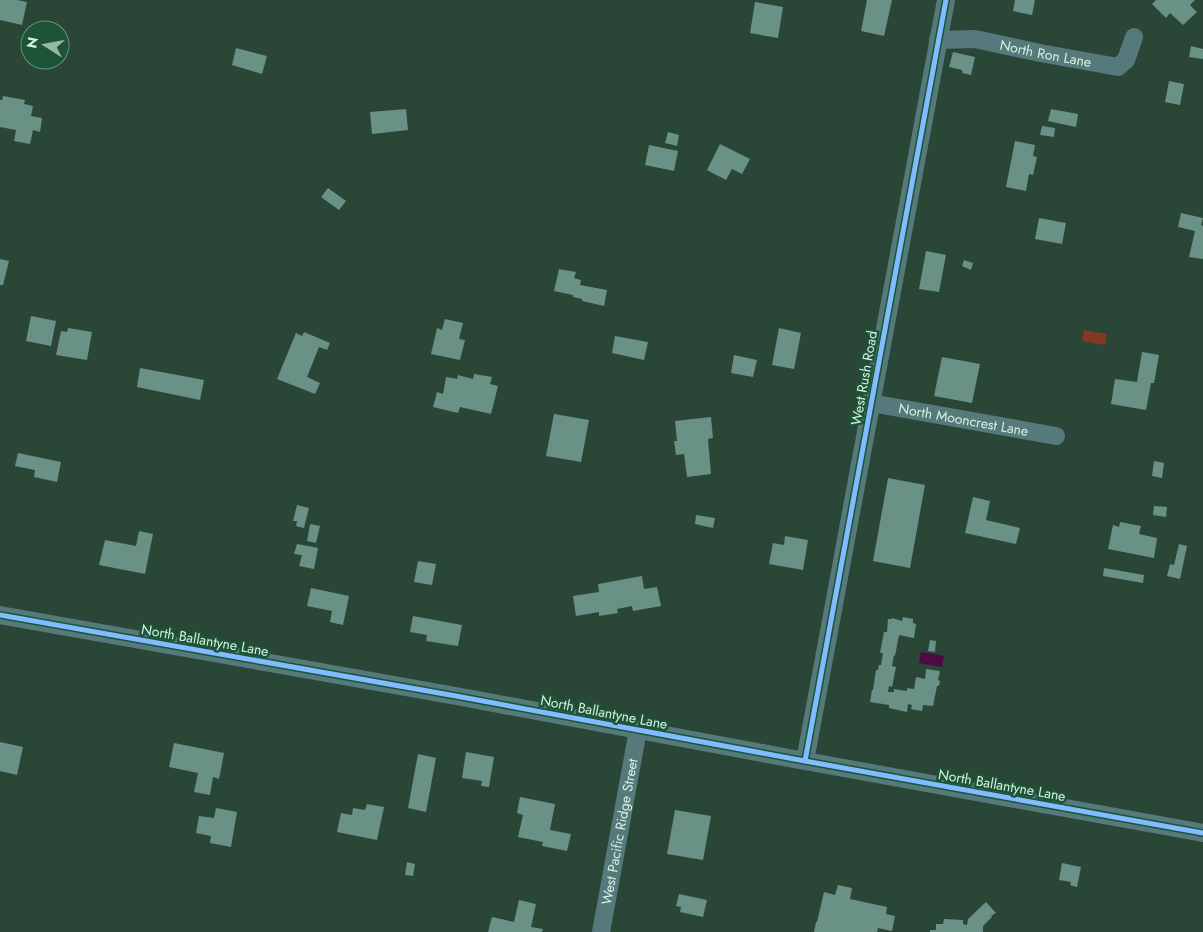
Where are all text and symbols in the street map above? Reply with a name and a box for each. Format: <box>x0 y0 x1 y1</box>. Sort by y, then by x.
north arrow <box>20 20 70 70</box>
text: N <box>21 35 43 50</box>
street label: North Ron Lane <box>998 35 1093 72</box>
street label: West Rush Road <box>846 329 882 427</box>
street label: North Mooncrest Lane <box>897 398 1030 441</box>
street label: North Ballantyne Lane <box>140 619 270 661</box>
street label: North Ballantyne Lane <box>539 690 669 734</box>
street label: West Pacific Ridge Street <box>596 756 643 906</box>
street label: North Ballantyne Lane <box>937 764 1067 806</box>

